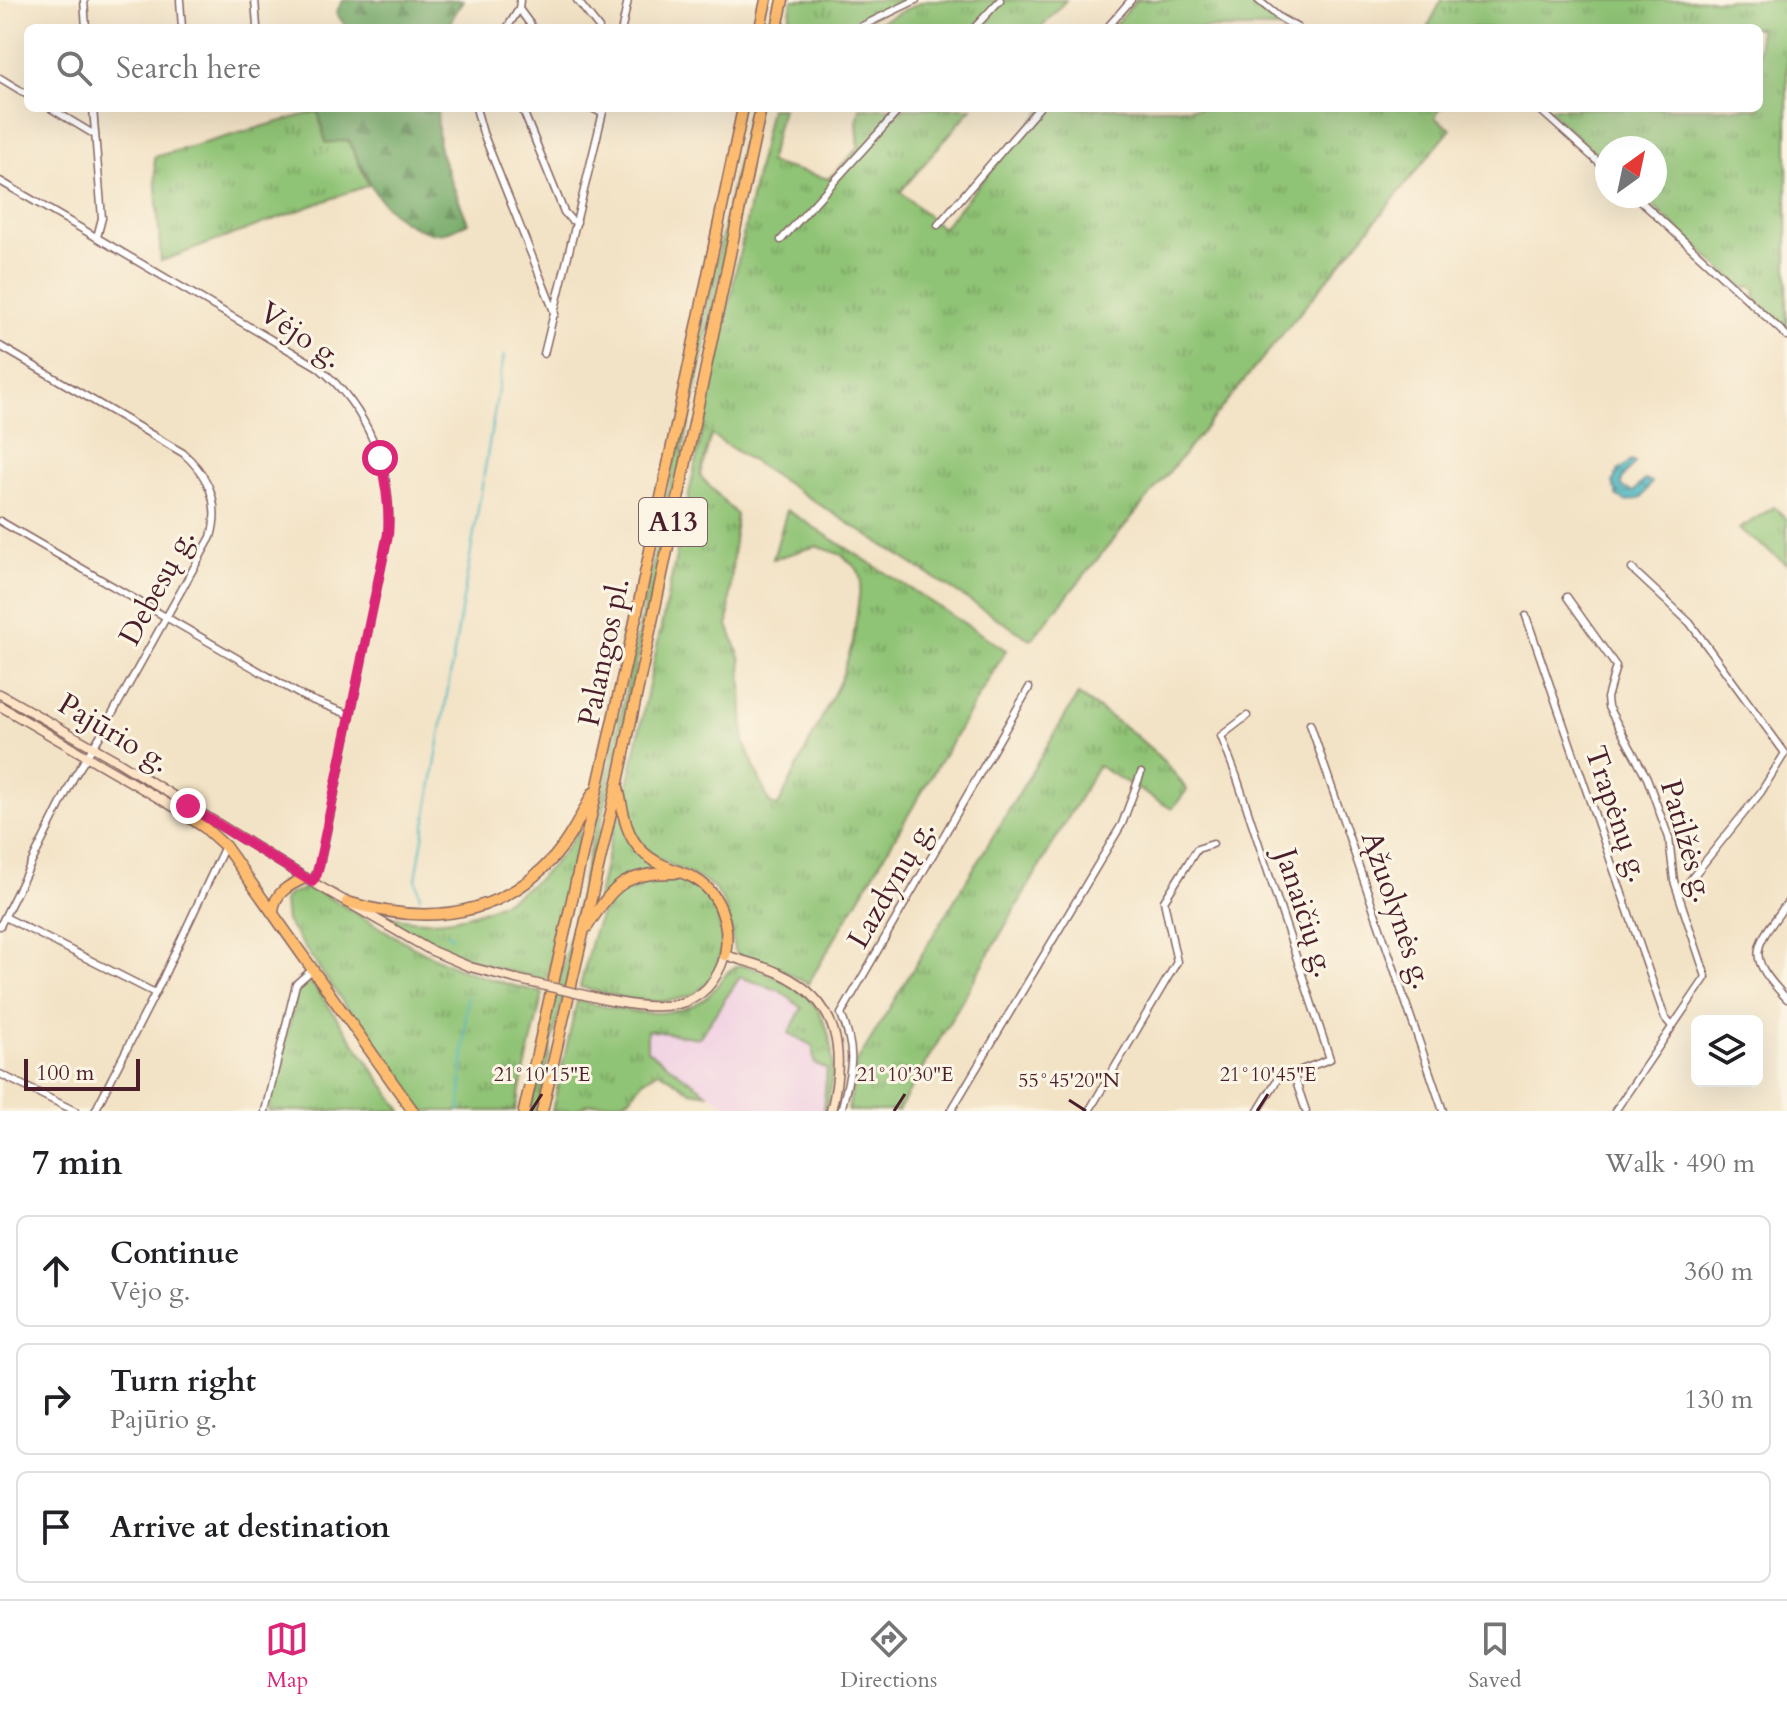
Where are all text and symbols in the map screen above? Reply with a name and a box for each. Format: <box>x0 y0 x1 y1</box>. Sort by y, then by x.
search box <box>24 24 1763 112</box>
icon: search <box>52 46 96 90</box>
text: Search here <box>116 48 261 89</box>
north arrow <box>1595 136 1667 208</box>
street label: Vėjo g. <box>251 292 351 378</box>
route start <box>362 440 398 476</box>
road number: A13 <box>639 498 707 546</box>
street label: Debesų g. <box>109 521 205 653</box>
street label: Palangos pl. <box>568 574 640 730</box>
street label: Pajūrio g. <box>50 684 178 782</box>
street label: Trapėnų g. <box>1575 741 1659 887</box>
street label: Patilžės g. <box>1650 775 1724 907</box>
route end <box>170 788 206 824</box>
street label: Lazdynų g. <box>838 812 944 956</box>
street label: Ąžuolynės g. <box>1351 826 1443 994</box>
street label: Janaičių g. <box>1264 840 1345 982</box>
map controls <box>1691 1015 1763 1087</box>
button: layers <box>1691 1015 1763 1087</box>
scale bar <box>24 1055 140 1091</box>
text: 100 m <box>36 1058 94 1088</box>
text: 21°10'15"E <box>494 1061 590 1088</box>
text: 21°10'30"E <box>857 1061 953 1088</box>
text: 21°10'45"E <box>1220 1061 1316 1088</box>
text: 55°45'20"N <box>1018 1067 1120 1094</box>
text: 7 min <box>32 1140 123 1186</box>
text: Walk · 490 m <box>1605 1146 1755 1181</box>
text: Continue <box>110 1233 239 1274</box>
icon: ahead <box>34 1249 78 1293</box>
text: 360 m <box>1684 1254 1753 1289</box>
text: Vėjo g. <box>110 1274 190 1309</box>
text: Turn right <box>110 1361 256 1402</box>
icon: right <box>34 1377 78 1421</box>
text: 130 m <box>1684 1382 1753 1417</box>
text: Pajūrio g. <box>110 1402 217 1437</box>
icon: arrive <box>34 1505 78 1549</box>
text: Arrive at destination <box>110 1507 390 1548</box>
tab: Map <box>265 1617 309 1695</box>
tab: Directions <box>840 1617 937 1695</box>
tab: Saved <box>1468 1617 1522 1695</box>

